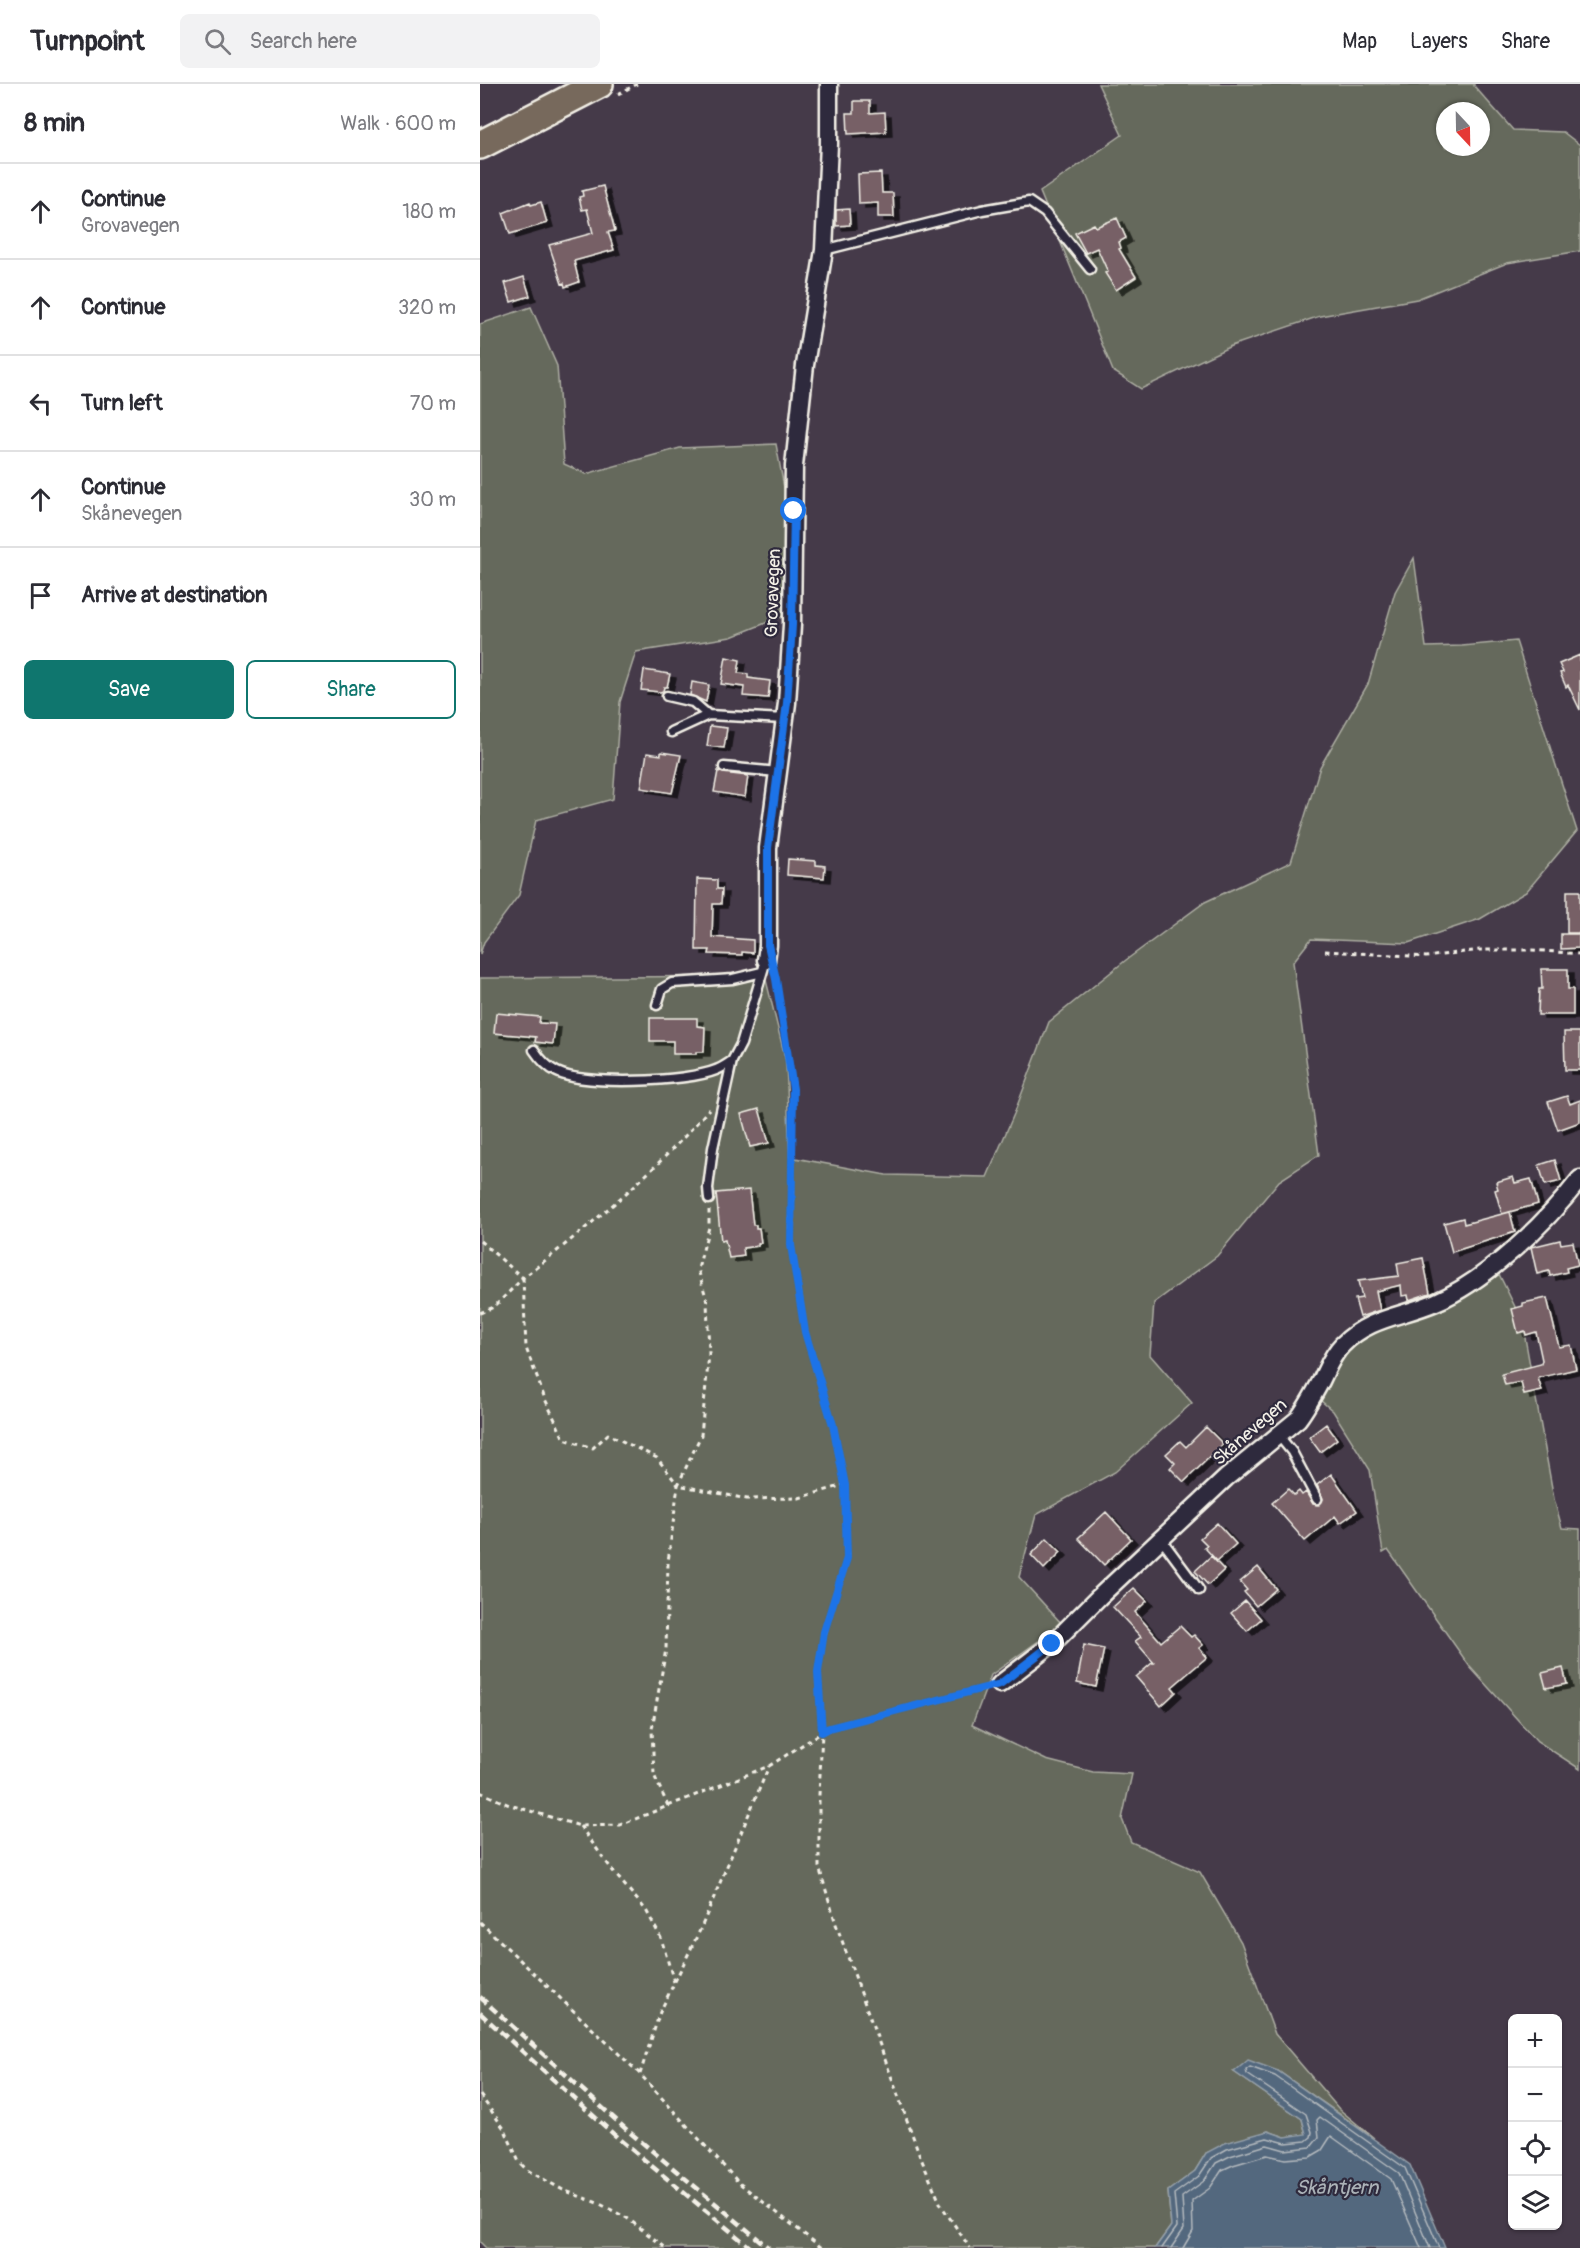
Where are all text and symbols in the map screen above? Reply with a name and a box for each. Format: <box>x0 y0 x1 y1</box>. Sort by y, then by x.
search box <box>180 14 600 68</box>
text: Turnpoint <box>30 24 144 59</box>
icon: search <box>201 25 234 58</box>
text: Search here <box>249 27 357 55</box>
text: Map <box>1342 28 1377 55</box>
text: Layers <box>1410 28 1468 55</box>
text: Share <box>1501 28 1550 55</box>
north arrow <box>1436 102 1490 156</box>
text: 8 min <box>24 107 85 139</box>
text: Walk · 600 m <box>340 111 456 136</box>
text: Continue <box>81 185 165 213</box>
icon: ahead <box>24 195 57 228</box>
text: 180 m <box>402 199 456 224</box>
text: Grovavegen <box>81 213 180 238</box>
icon: ahead <box>24 291 57 324</box>
text: Continue <box>81 293 165 321</box>
text: 320 m <box>398 295 456 320</box>
icon: left <box>24 387 57 420</box>
text: Turn left <box>81 389 163 417</box>
text: 70 m <box>410 391 456 416</box>
text: Continue <box>81 473 165 501</box>
icon: ahead <box>24 483 57 516</box>
text: 30 m <box>409 487 456 512</box>
route start <box>780 497 806 523</box>
text: Skånevegen <box>81 501 182 526</box>
street label: Grovavegen <box>760 548 786 638</box>
icon: arrive <box>24 579 57 612</box>
text: Arrive at destination <box>81 581 267 609</box>
button: Save <box>24 660 234 719</box>
button: Share <box>246 660 456 719</box>
street label: Skånevegen <box>1208 1393 1292 1471</box>
route end <box>1038 1630 1064 1656</box>
map controls <box>1508 2014 1562 2230</box>
button: + <box>1508 2014 1562 2068</box>
button: − <box>1508 2068 1562 2122</box>
button: locate <box>1508 2122 1562 2176</box>
water label: Skåntjern <box>1296 2175 1380 2200</box>
button: layers <box>1508 2176 1562 2230</box>

